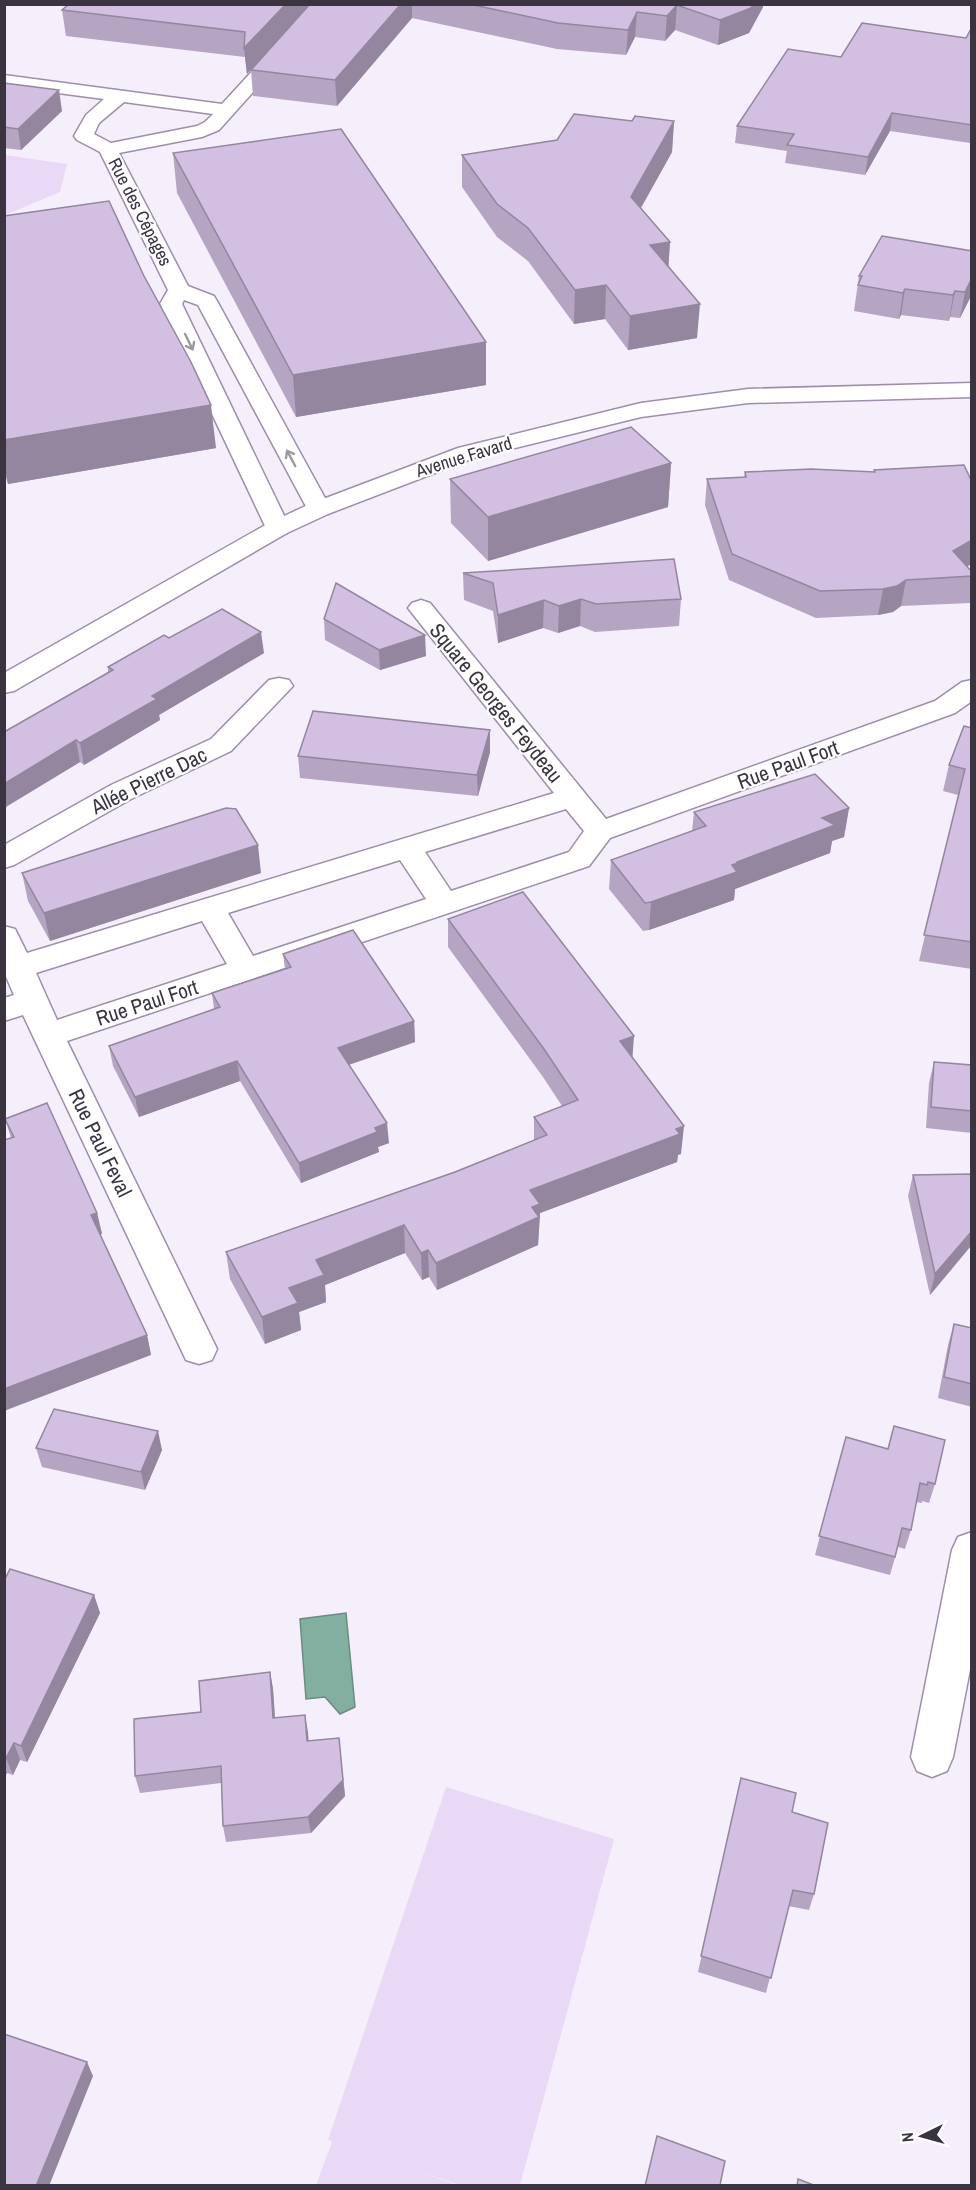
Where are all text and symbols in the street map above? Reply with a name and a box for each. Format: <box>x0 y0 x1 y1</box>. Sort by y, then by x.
street label: Rue des Cépages <box>102 153 178 270</box>
one-way arrow <box>184 333 195 351</box>
street label: Avenue Favard <box>412 430 515 483</box>
one-way arrow <box>285 450 297 467</box>
street label: Square Georges Feydeau <box>423 617 570 788</box>
street label: Rue Paul Fort <box>733 733 843 796</box>
street label: Allée Pierre Dac <box>85 740 211 822</box>
street label: Rue Paul Fort <box>92 972 202 1033</box>
street label: Rue Paul Feval <box>62 1084 139 1202</box>
north arrow <box>892 2106 952 2166</box>
text: N <box>896 2132 918 2143</box>

